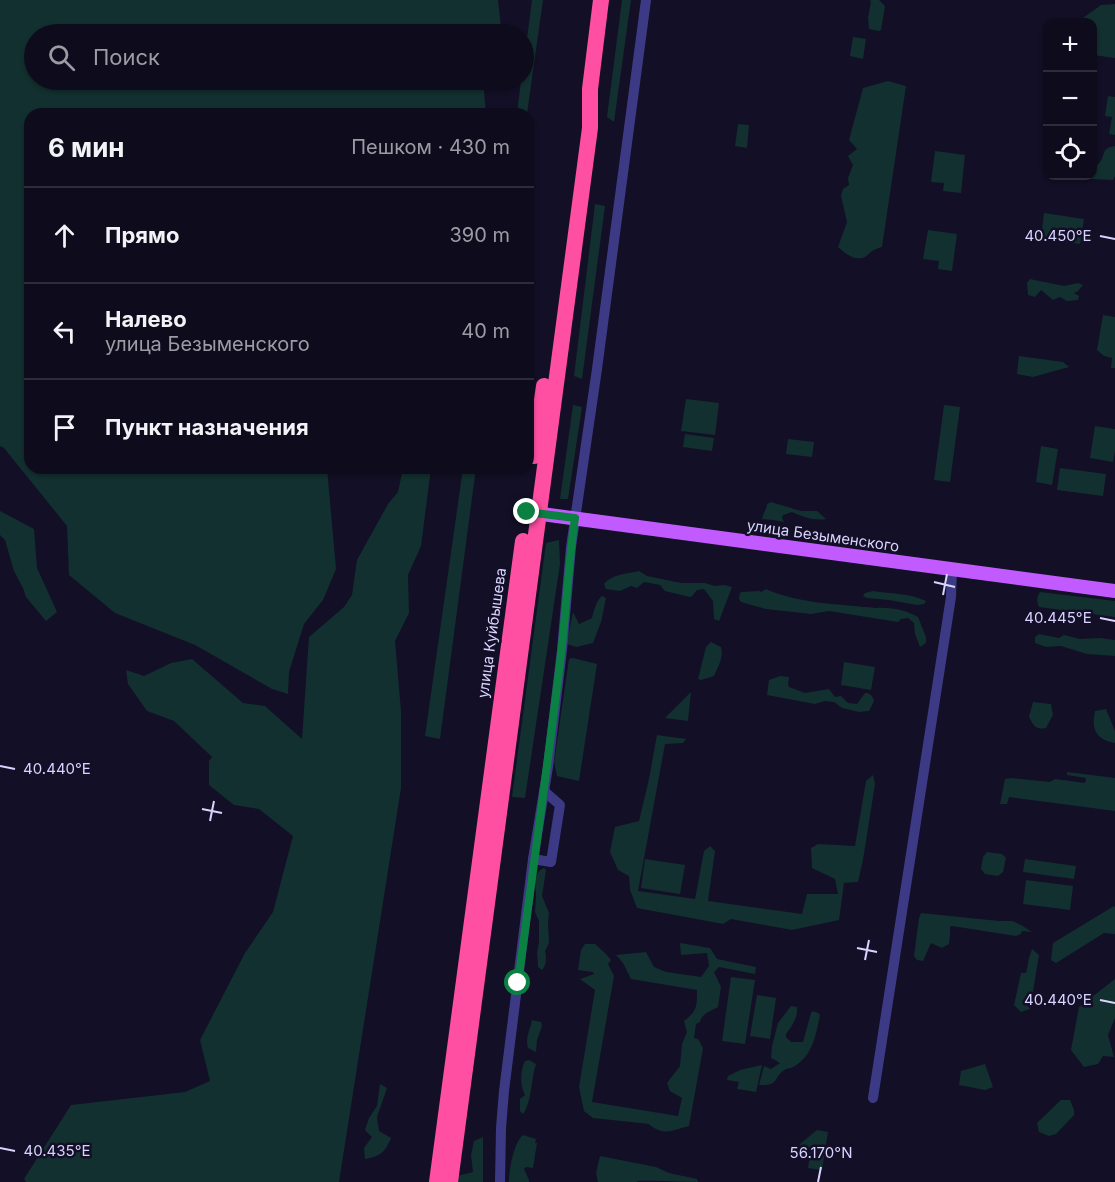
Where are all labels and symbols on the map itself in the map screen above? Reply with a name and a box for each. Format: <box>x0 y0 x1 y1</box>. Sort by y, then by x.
text: 40.450°E <box>1024 226 1092 245</box>
route end <box>513 498 539 524</box>
street label: улица Безыменского <box>746 515 900 556</box>
street label: улица Куйбышева <box>473 566 510 699</box>
text: 40.445°E <box>1024 608 1092 627</box>
text: 40.440°E <box>23 759 91 778</box>
route start <box>504 969 530 995</box>
text: 40.440°E <box>1024 990 1092 1009</box>
text: 40.435°E <box>23 1141 91 1160</box>
text: 56.170°N <box>790 1143 852 1162</box>

